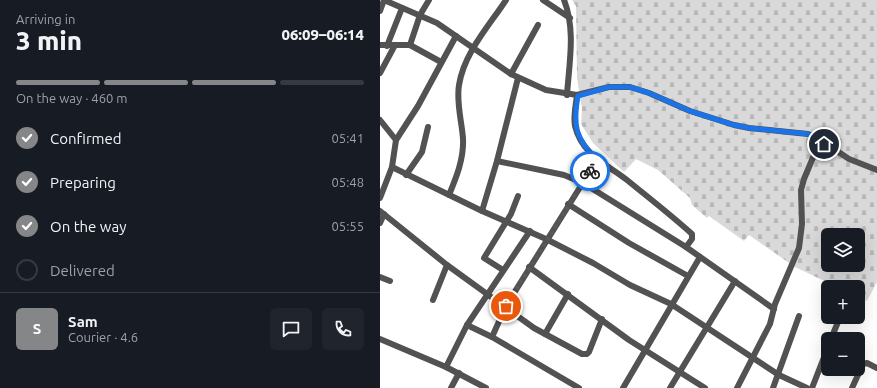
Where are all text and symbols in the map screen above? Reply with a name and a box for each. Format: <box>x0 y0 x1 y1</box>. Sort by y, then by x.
text: Arriving in <box>16 12 75 26</box>
text: 3 min <box>16 26 82 55</box>
text: 06:09–06:14 <box>281 26 364 43</box>
text: On the way · 460 m <box>16 91 128 105</box>
icon: check <box>16 127 38 149</box>
pin <box>807 127 841 161</box>
text: Confirmed <box>50 130 122 147</box>
text: 05:41 <box>331 131 364 145</box>
icon: home <box>813 133 835 155</box>
courier <box>570 151 610 191</box>
icon: bike <box>579 160 601 182</box>
icon: check <box>16 171 38 193</box>
text: Preparing <box>50 174 116 191</box>
text: 05:48 <box>331 175 364 189</box>
icon: check <box>16 215 38 237</box>
text: On the way <box>50 218 126 235</box>
text: 05:55 <box>331 219 364 233</box>
map controls <box>821 228 865 376</box>
button: layers <box>821 228 865 272</box>
text: Delivered <box>50 262 115 279</box>
button: + <box>821 280 865 324</box>
pin <box>489 289 523 323</box>
icon: bag <box>495 295 517 317</box>
button: chat <box>270 308 312 350</box>
button: phone <box>322 308 364 350</box>
text: Sam <box>68 313 98 330</box>
text: S <box>33 320 41 337</box>
text: Courier · 4.6 <box>68 330 138 344</box>
button: − <box>821 332 865 376</box>

